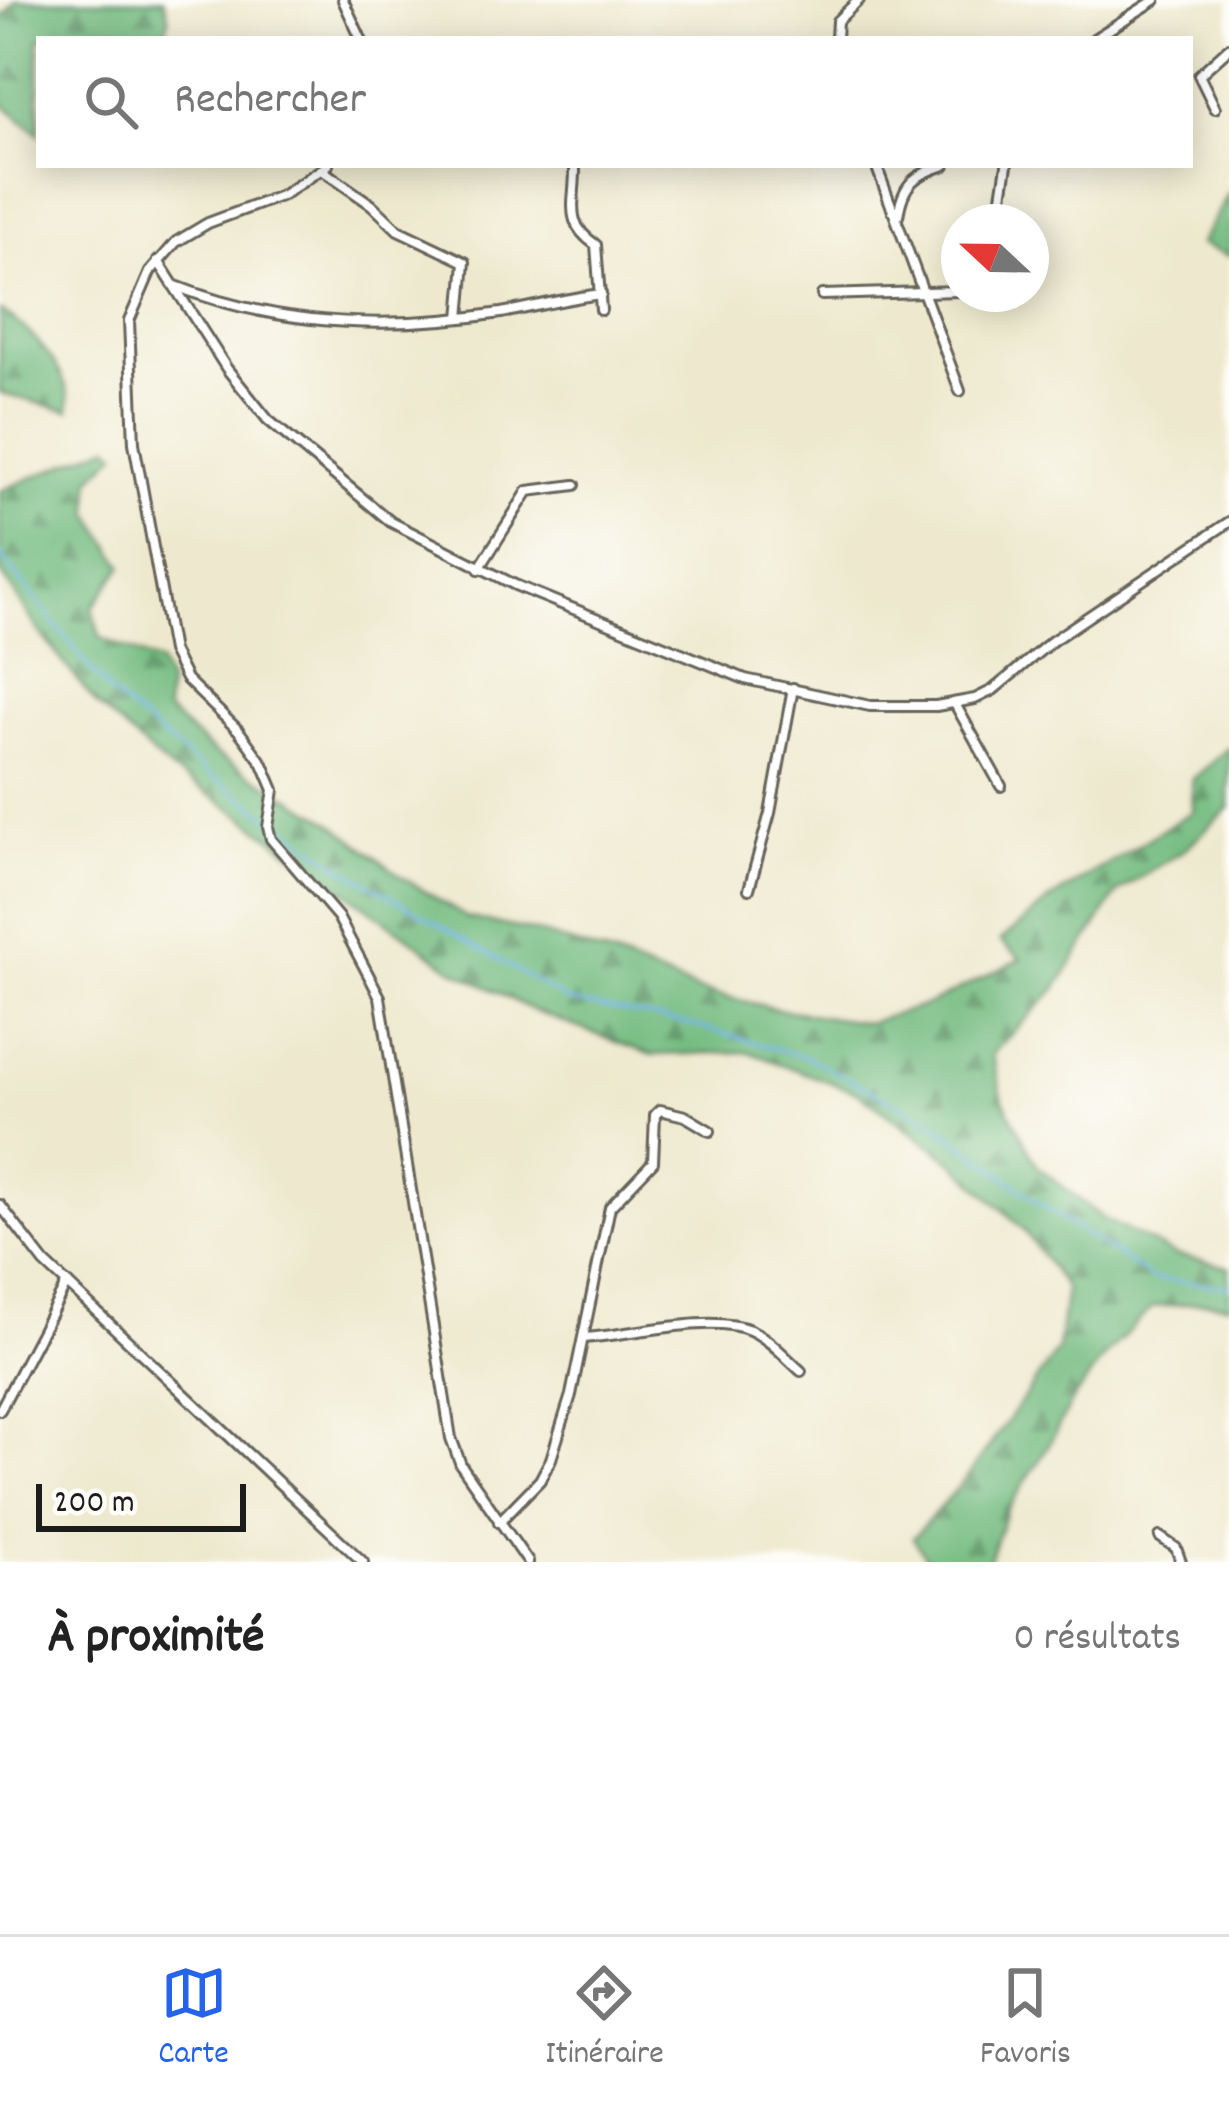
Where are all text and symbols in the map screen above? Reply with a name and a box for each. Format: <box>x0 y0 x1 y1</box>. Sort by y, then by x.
search box <box>36 36 1193 168</box>
icon: search <box>78 69 144 135</box>
text: Rechercher <box>174 70 366 134</box>
north arrow <box>941 204 1049 312</box>
scale bar <box>36 1478 246 1531</box>
text: 200 m <box>54 1481 135 1528</box>
text: À proximité <box>48 1604 265 1676</box>
text: 0 résultats <box>1014 1613 1181 1668</box>
tab: Carte <box>158 1960 229 2079</box>
tab: Itinéraire <box>545 1960 664 2079</box>
tab: Favoris <box>980 1960 1071 2079</box>

